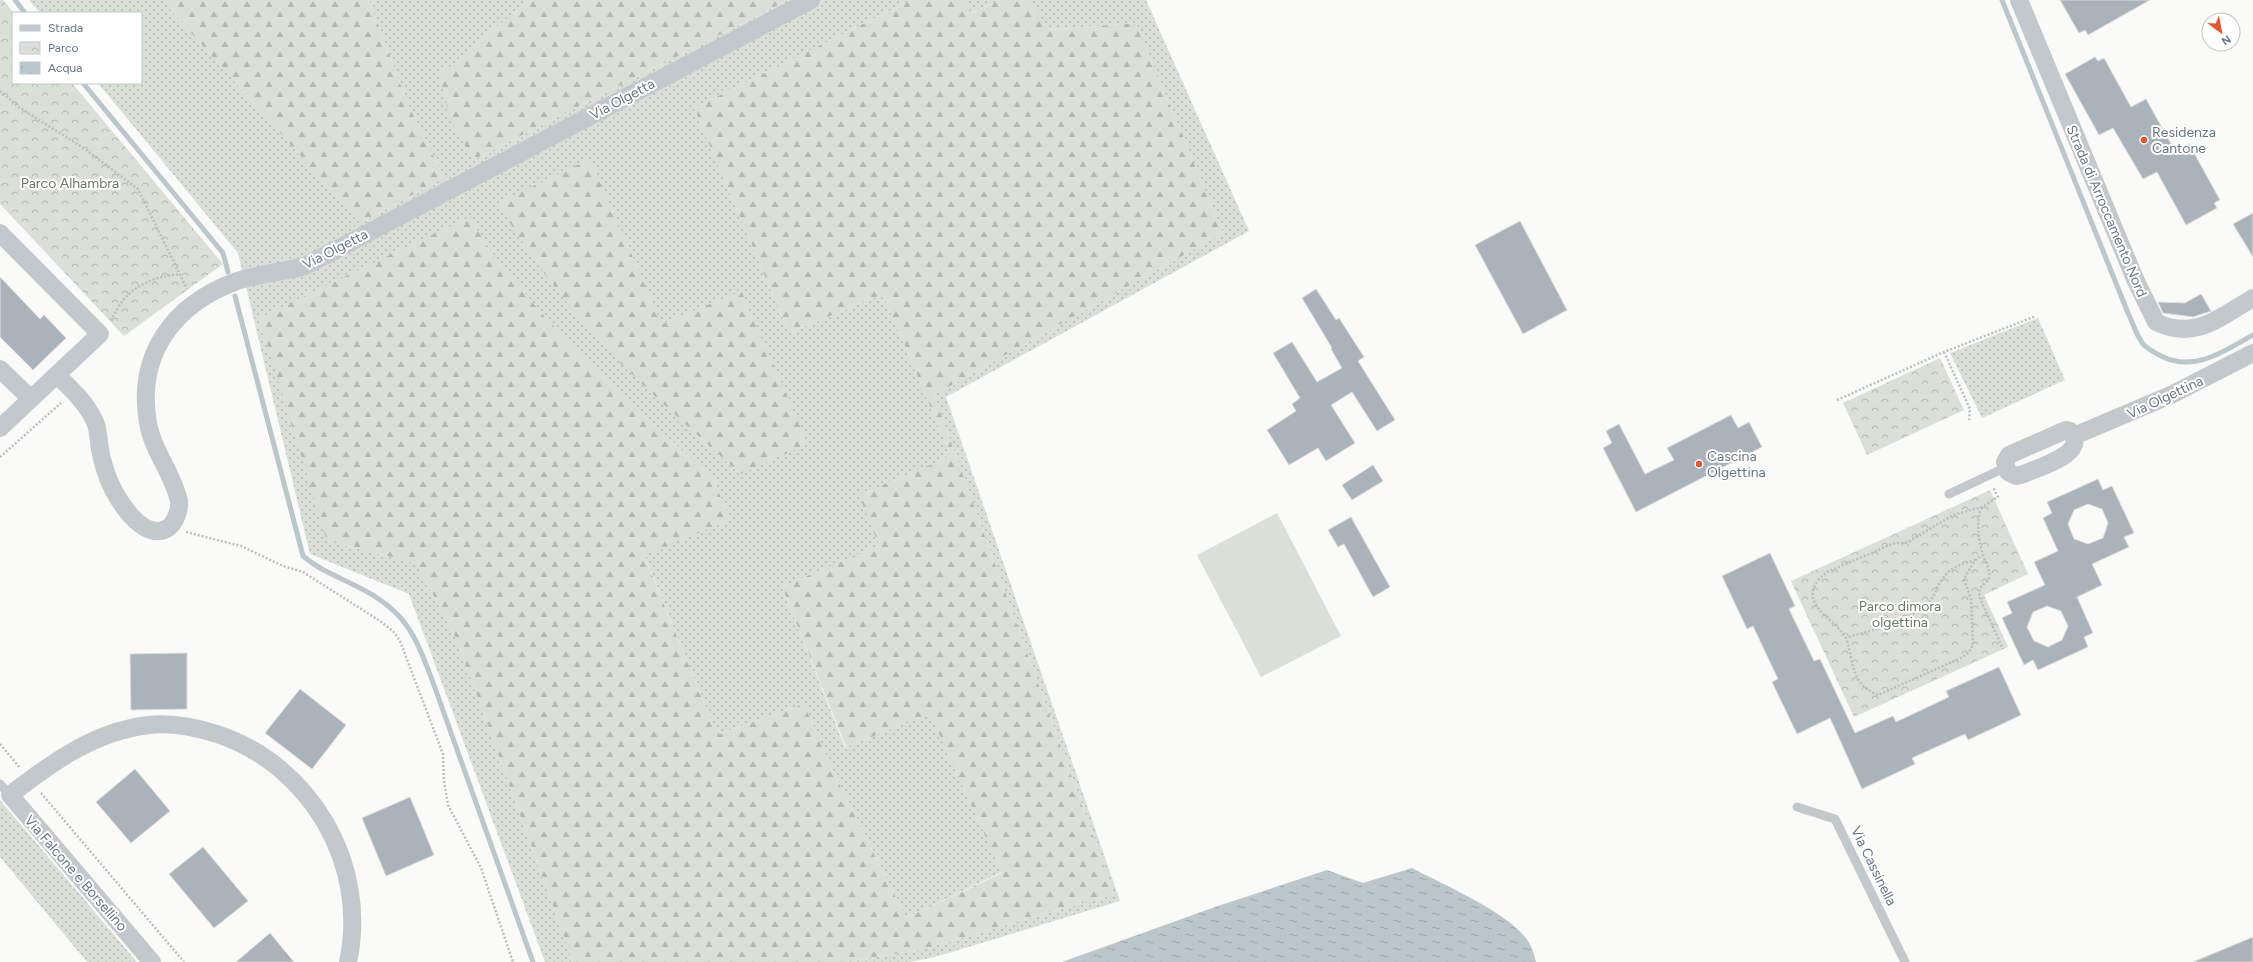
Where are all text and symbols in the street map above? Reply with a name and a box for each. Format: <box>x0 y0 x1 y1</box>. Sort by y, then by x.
legend <box>12 12 142 84</box>
north arrow <box>2201 12 2241 52</box>
text: Strada <box>48 21 83 35</box>
text: N <box>2219 32 2233 48</box>
text: Parco <box>48 41 78 55</box>
text: Acqua <box>48 61 82 75</box>
street label: Via Olgetta <box>587 75 658 124</box>
street label: Strada di Arroccamento Nord <box>2063 123 2150 300</box>
place label: Residenza Cantone <box>2152 124 2216 157</box>
marker: Residenza Cantone <box>2139 135 2149 145</box>
park label: Parco Alhambra <box>21 175 119 192</box>
street label: Via Olgetta <box>300 226 371 273</box>
street label: Via Olgettina <box>2124 372 2206 423</box>
place label: Cascina Olgettina <box>1707 448 1766 481</box>
marker: Cascina Olgettina <box>1694 459 1704 469</box>
park label: Parco dimora olgettina <box>1859 598 1941 631</box>
street label: Via Falcone e Borsellino <box>21 812 131 935</box>
street label: Via Cassinella <box>1847 824 1900 909</box>

